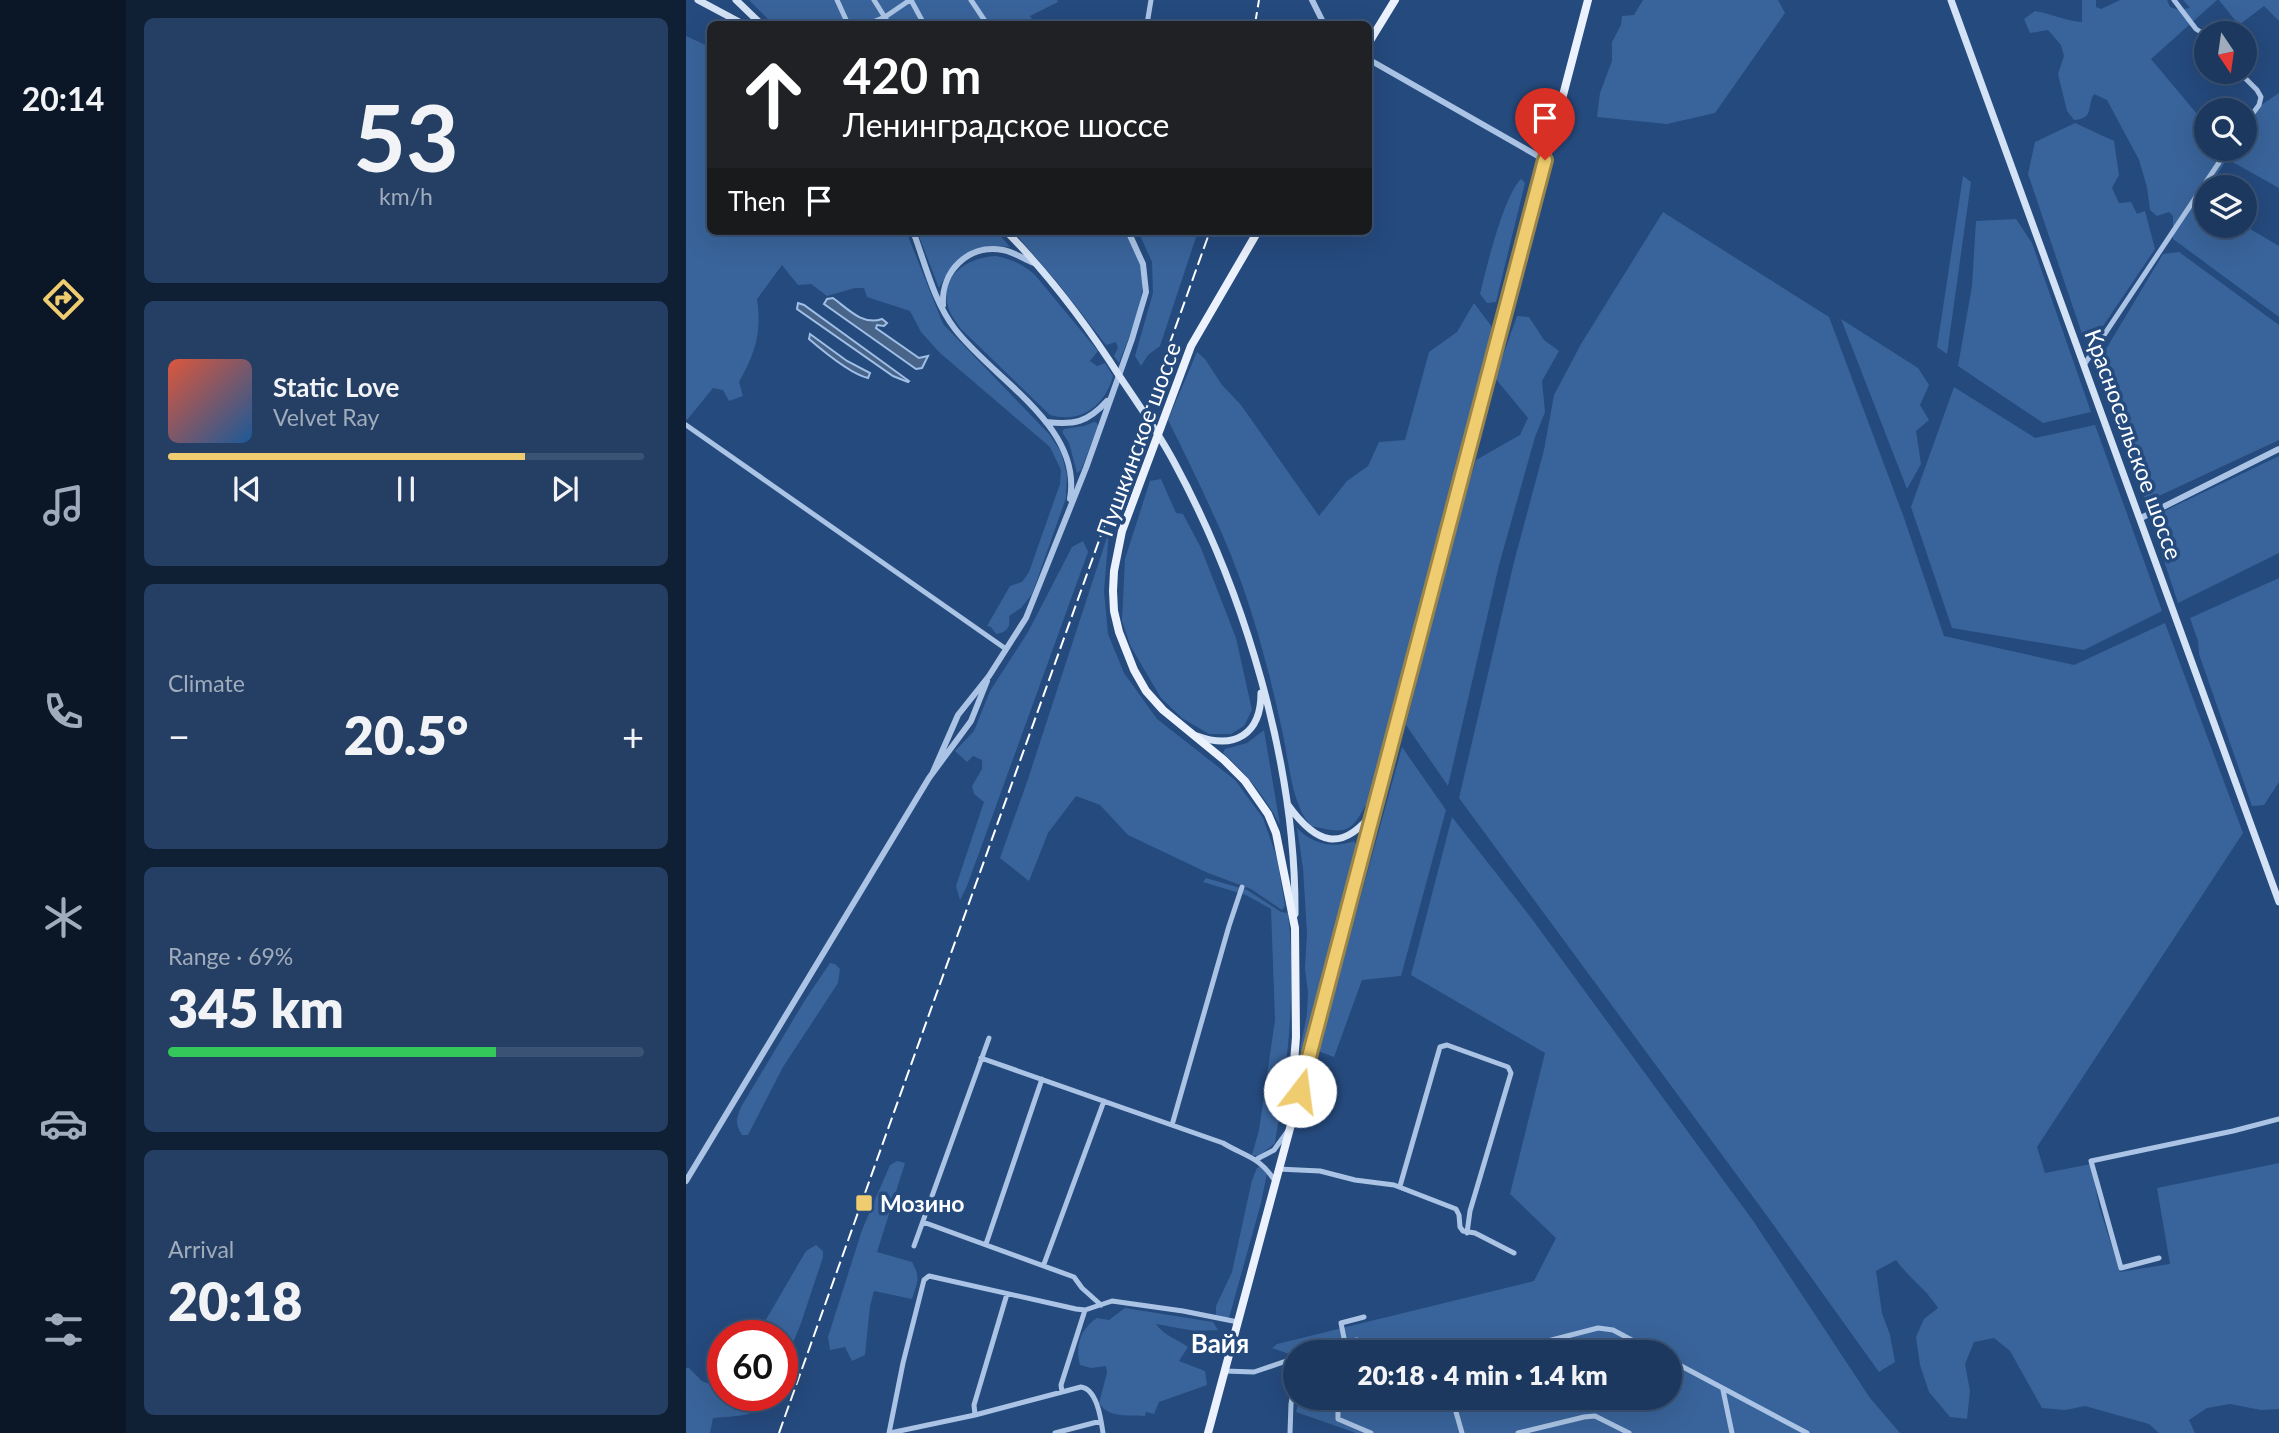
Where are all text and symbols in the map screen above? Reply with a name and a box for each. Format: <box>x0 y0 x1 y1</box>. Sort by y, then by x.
north arrow <box>2194 21 2258 84</box>
map controls <box>2194 21 2257 238</box>
text: 420 m <box>843 46 981 104</box>
icon: ahead <box>728 49 819 140</box>
text: 20:14 <box>22 79 104 118</box>
text: 53 <box>353 82 459 191</box>
pin <box>1515 88 1575 160</box>
button: search <box>2194 98 2257 161</box>
icon: arrive <box>1526 99 1564 137</box>
text: Ленинградское шоссе <box>843 105 1169 144</box>
button: layers <box>2194 175 2257 238</box>
text: km/h <box>379 182 433 210</box>
icon: arrive <box>800 182 838 220</box>
text: Then <box>728 185 786 217</box>
icon: directions <box>39 275 88 324</box>
street label: Красносельское шоссе <box>2079 325 2189 563</box>
street label: Пушкинское шоссе <box>1090 338 1186 540</box>
text: Static Love <box>273 371 400 403</box>
text: Velvet Ray <box>273 403 379 431</box>
icon: previous <box>228 470 266 508</box>
icon: pause <box>387 470 425 508</box>
icon: next <box>546 470 584 508</box>
icon: music <box>39 481 88 530</box>
text: Climate <box>168 669 245 697</box>
icon: phone <box>39 687 88 736</box>
text: 20.5° <box>344 704 468 766</box>
text: − <box>168 713 190 759</box>
text: + <box>622 713 644 759</box>
icon: climate <box>39 893 88 942</box>
text: Range · 69% <box>168 942 293 970</box>
text: 345 km <box>168 977 344 1039</box>
position arrow <box>1263 1054 1337 1128</box>
icon: car <box>39 1099 88 1148</box>
place label: Мозино <box>880 1189 964 1217</box>
marker: Мозино <box>854 1193 874 1213</box>
text: Arrival <box>168 1235 234 1263</box>
text: 20:18 <box>168 1270 302 1332</box>
icon: filters <box>39 1305 88 1354</box>
speed limit sign: 60 <box>707 1320 798 1411</box>
district label: Вайя <box>1191 1327 1249 1359</box>
text: 20:18 · 4 min · 1.4 km <box>1357 1359 1608 1391</box>

